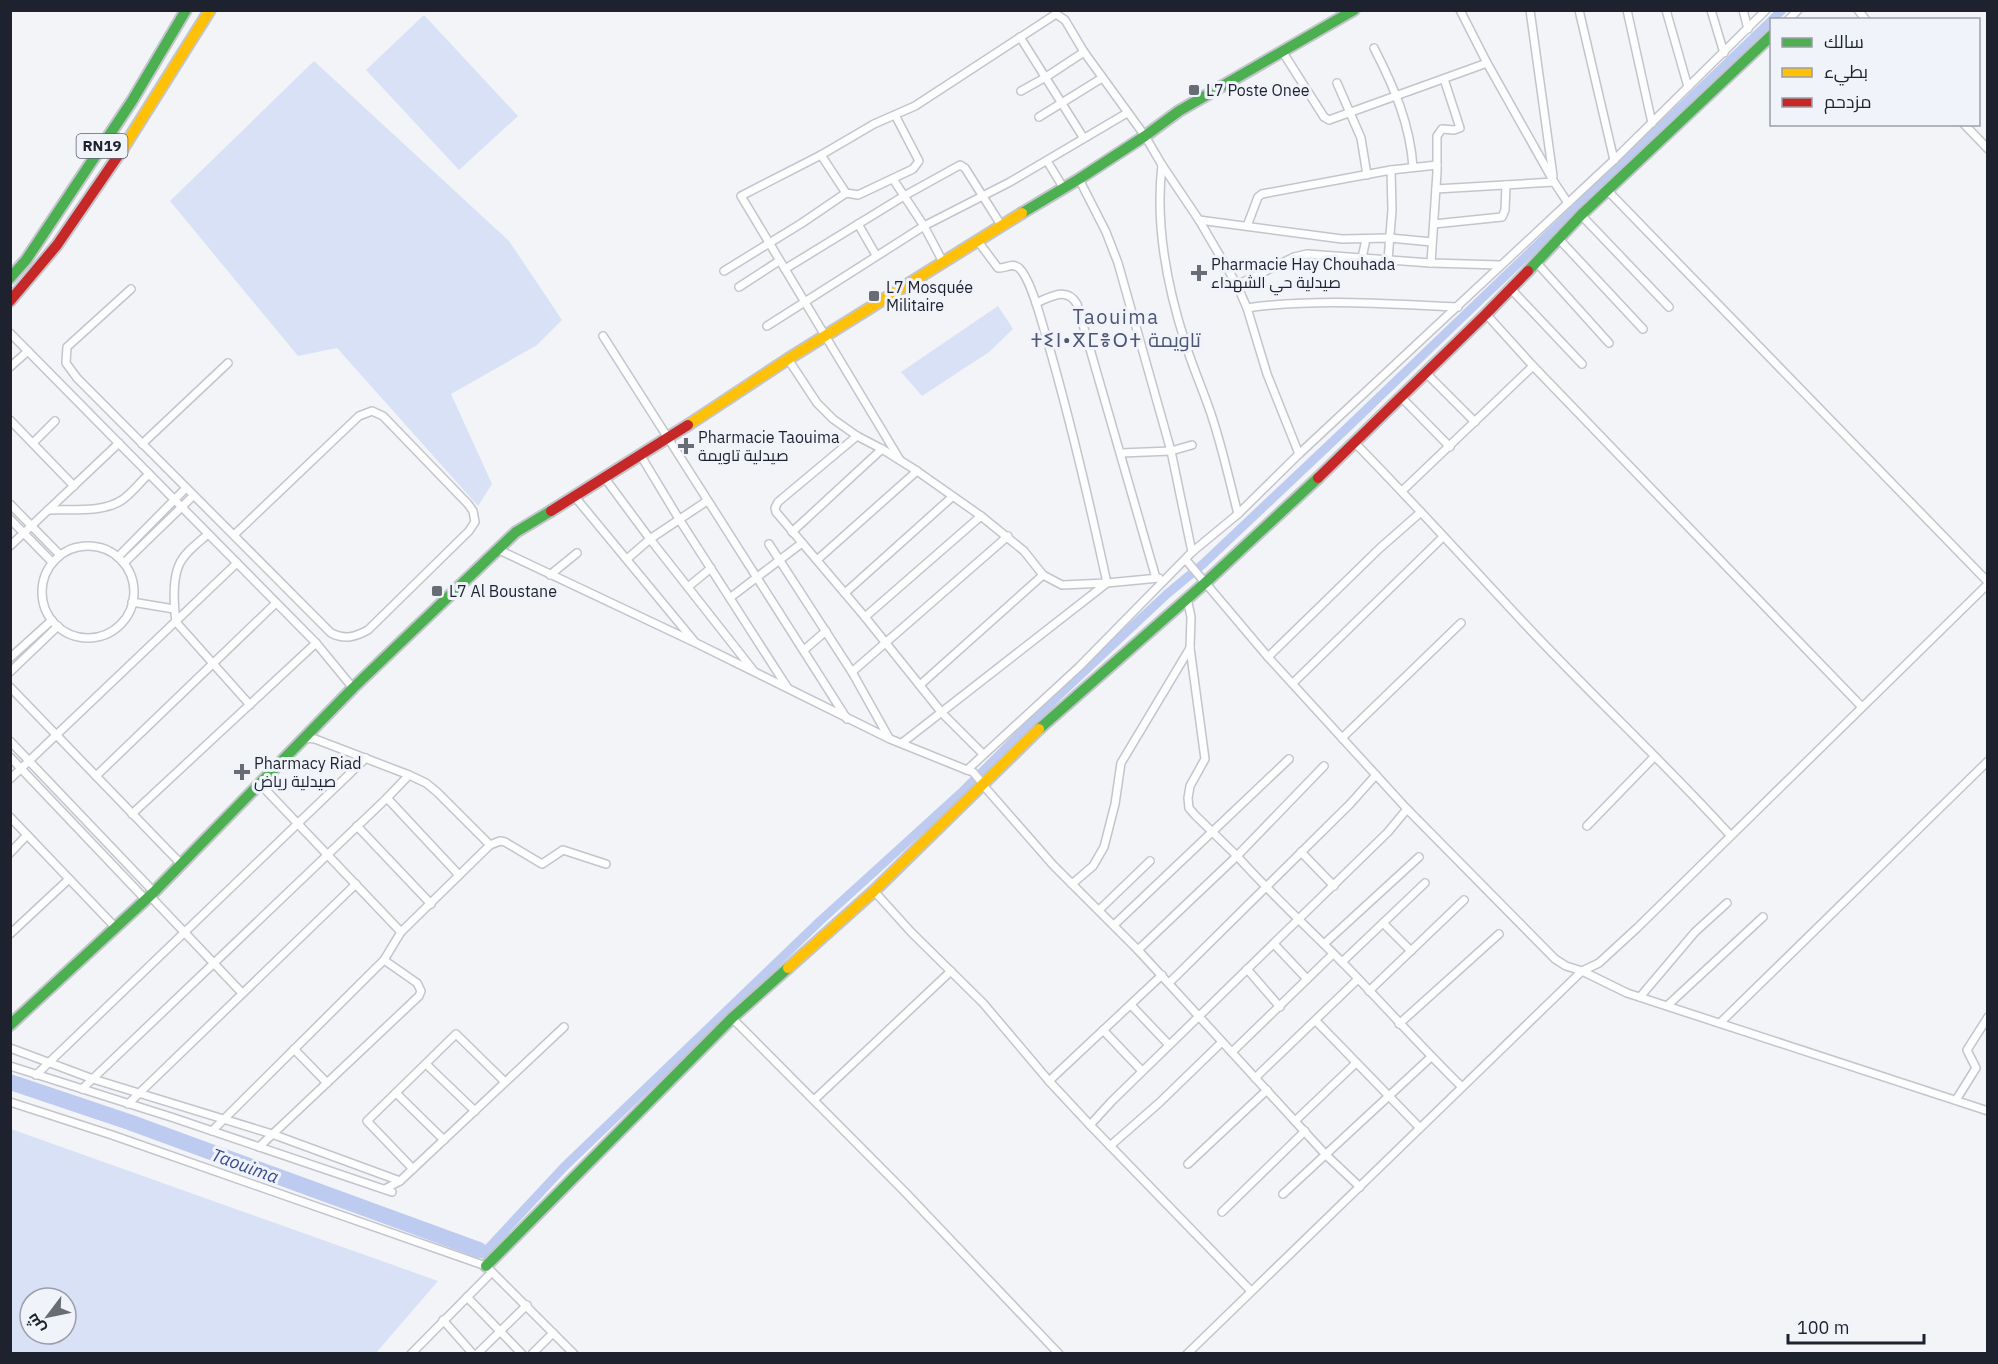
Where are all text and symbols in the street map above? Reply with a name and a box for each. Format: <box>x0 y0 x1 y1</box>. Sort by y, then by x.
legend <box>1770 18 1980 126</box>
text: سالك <box>1824 30 1864 53</box>
text: بطيء <box>1824 60 1868 86</box>
place label: L7 Poste Onee <box>1206 80 1310 100</box>
marker: L7 Poste Onee <box>1187 83 1201 97</box>
text: مزدحم <box>1824 90 1872 114</box>
road number: RN19 <box>76 134 128 158</box>
place label: Pharmacie Hay Chouhada صيدلية حي الشهداء <box>1211 254 1396 296</box>
marker: Pharmacie Hay Chouhada صيدلية حي الشهداء <box>1192 266 1206 280</box>
place label: L7 Mosquée Militaire <box>886 277 973 315</box>
marker: L7 Mosquée Militaire <box>867 289 881 303</box>
district label: Taouima ⵜⵉⵏ•ⴳⵎⴻⵔⵜ تاويمة <box>1031 303 1202 353</box>
place label: Pharmacie Taouima صيدلية تاويمة <box>698 427 840 465</box>
marker: Pharmacie Taouima صيدلية تاويمة <box>679 439 693 453</box>
place label: L7 Al Boustane <box>449 581 557 601</box>
marker: L7 Al Boustane <box>430 584 444 598</box>
place label: Pharmacy Riad صيدلية رياض <box>254 753 362 792</box>
marker: Pharmacy Riad صيدلية رياض <box>235 765 249 779</box>
water label: Taouima <box>208 1143 282 1188</box>
north arrow <box>18 1286 78 1346</box>
scale bar <box>1788 1307 1924 1345</box>
text: ش <box>21 1310 49 1338</box>
text: 100 m <box>1797 1316 1849 1339</box>

